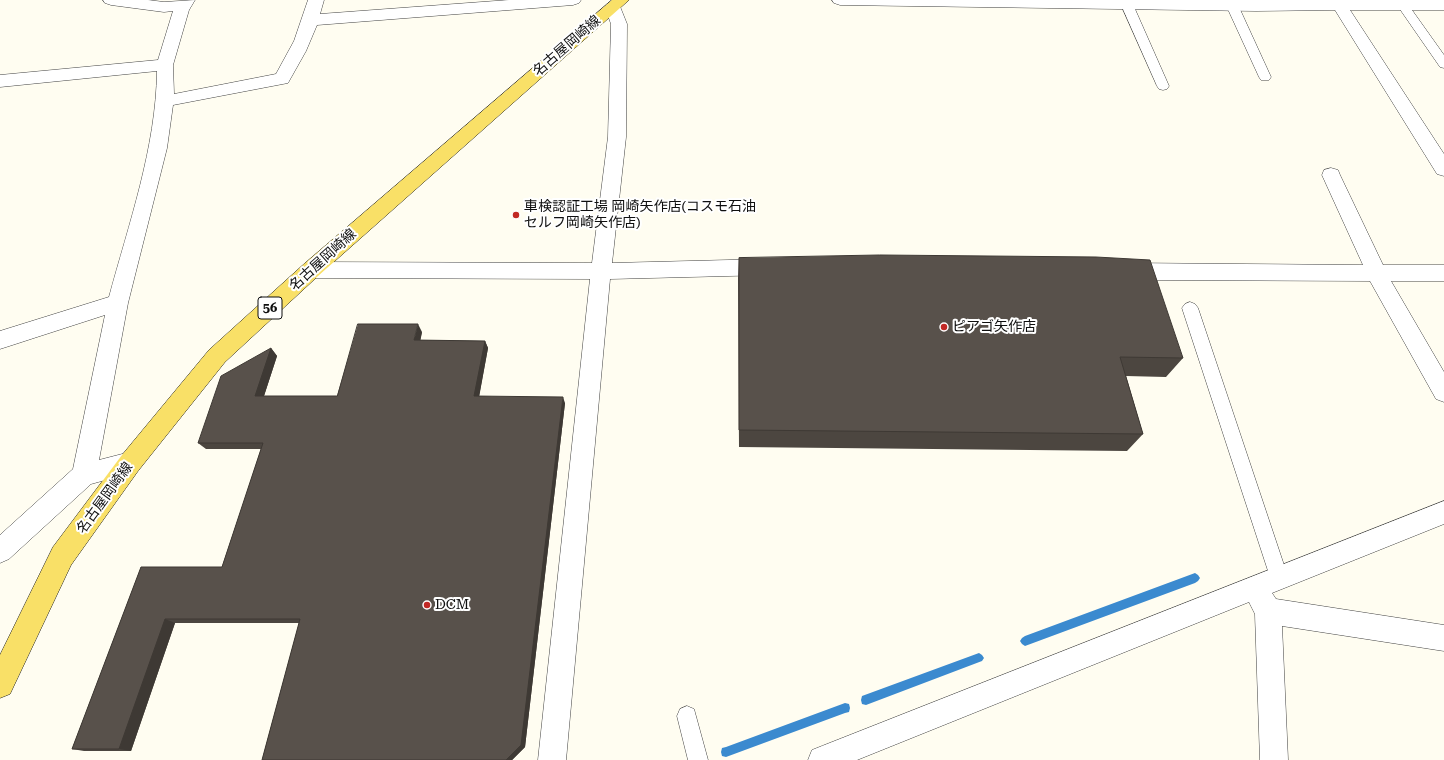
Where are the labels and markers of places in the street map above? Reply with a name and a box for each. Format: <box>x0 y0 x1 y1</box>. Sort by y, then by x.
place label: 車検認証工場 岡崎矢作店(コスモ石油 セルフ岡崎矢作店) <box>524 199 756 232</box>
marker: 車検認証工場 岡崎矢作店(コスモ石油 セルフ岡崎矢作店) <box>511 210 521 220</box>
place label: ピアゴ矢作店 <box>952 319 1036 335</box>
marker: ピアゴ矢作店 <box>939 322 949 332</box>
place label: DCM <box>435 597 469 613</box>
marker: DCM <box>422 600 432 610</box>

